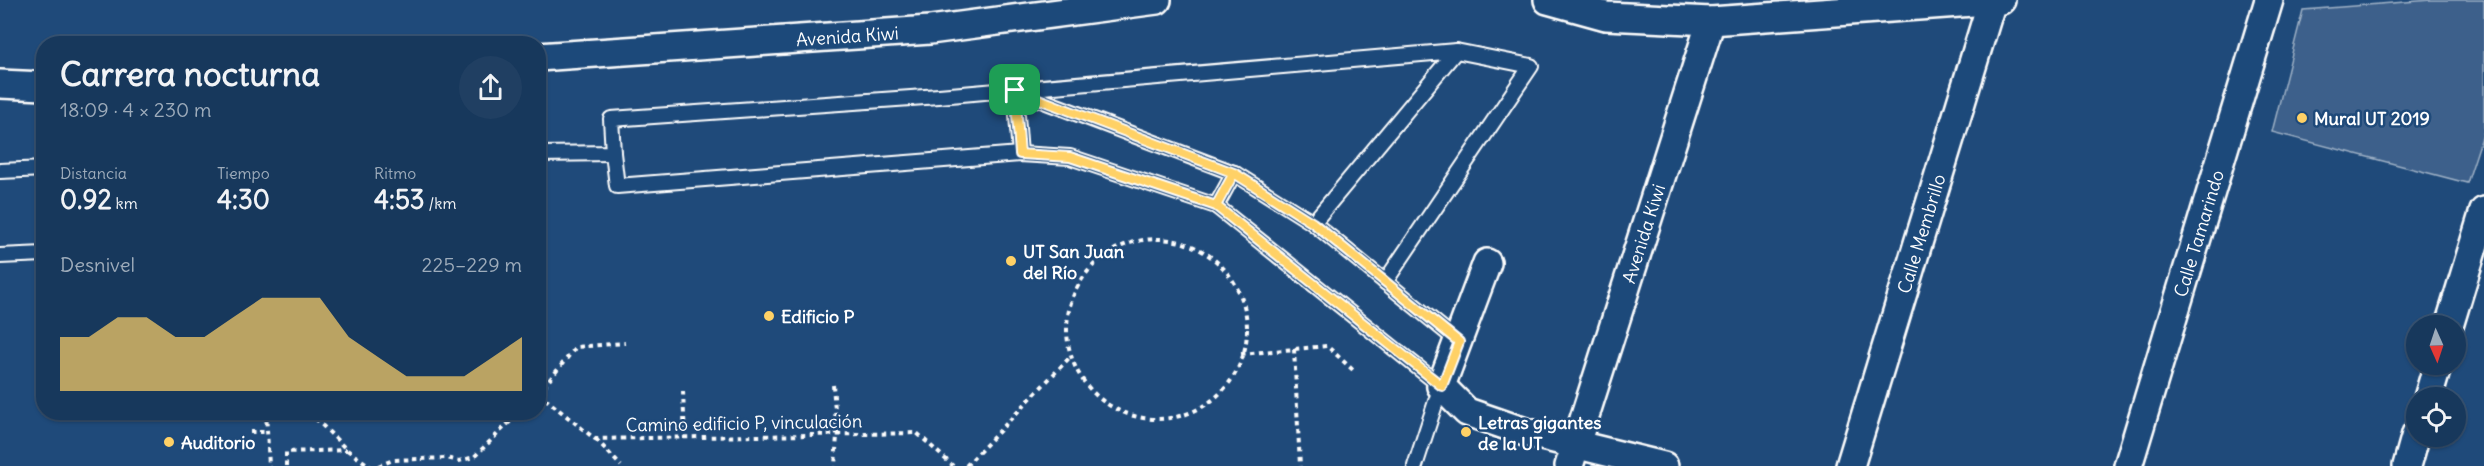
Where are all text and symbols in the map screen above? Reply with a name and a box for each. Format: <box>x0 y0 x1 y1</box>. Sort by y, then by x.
street label: Avenida Kiwi <box>795 21 899 51</box>
text: Carrera nocturna <box>60 53 320 95</box>
button: share <box>459 56 522 119</box>
pin <box>989 64 1040 115</box>
icon: arrive <box>998 73 1031 106</box>
text: 18:09 · 4 × 230 m <box>60 97 212 122</box>
place label: Mural UT 2019 <box>2314 107 2430 130</box>
marker: Mural UT 2019 <box>2295 111 2309 125</box>
text: Distancia <box>60 163 127 183</box>
text: Tiempo <box>217 163 270 183</box>
text: Ritmo <box>374 163 416 183</box>
street label: Calle Tamarindo <box>2168 167 2228 300</box>
street label: Calle Membrillo <box>1892 171 1950 296</box>
street label: Avenida Kiwi <box>1617 181 1670 286</box>
text: 0.92 <box>60 183 112 216</box>
text: 4:30 <box>217 183 270 216</box>
text: 4:53 <box>374 183 425 216</box>
text: km <box>112 193 138 213</box>
text: /km <box>425 193 456 213</box>
place label: UT San Juan del Río <box>1023 240 1125 284</box>
text: Desnivel <box>60 252 135 277</box>
text: 225–229 m <box>422 252 522 277</box>
marker: UT San Juan del Río <box>1004 254 1018 268</box>
place label: Edificio P <box>781 305 854 328</box>
marker: Edificio P <box>762 309 776 323</box>
north arrow <box>2406 315 2466 375</box>
map controls <box>2406 315 2466 447</box>
button: locate <box>2406 387 2466 447</box>
street label: Camino edificio P, vinculación <box>626 409 862 437</box>
place label: Letras gigantes de la UT <box>1478 411 1601 455</box>
marker: Letras gigantes de la UT <box>1459 425 1473 439</box>
place label: Auditorio <box>181 431 255 454</box>
marker: Auditorio <box>162 435 176 449</box>

